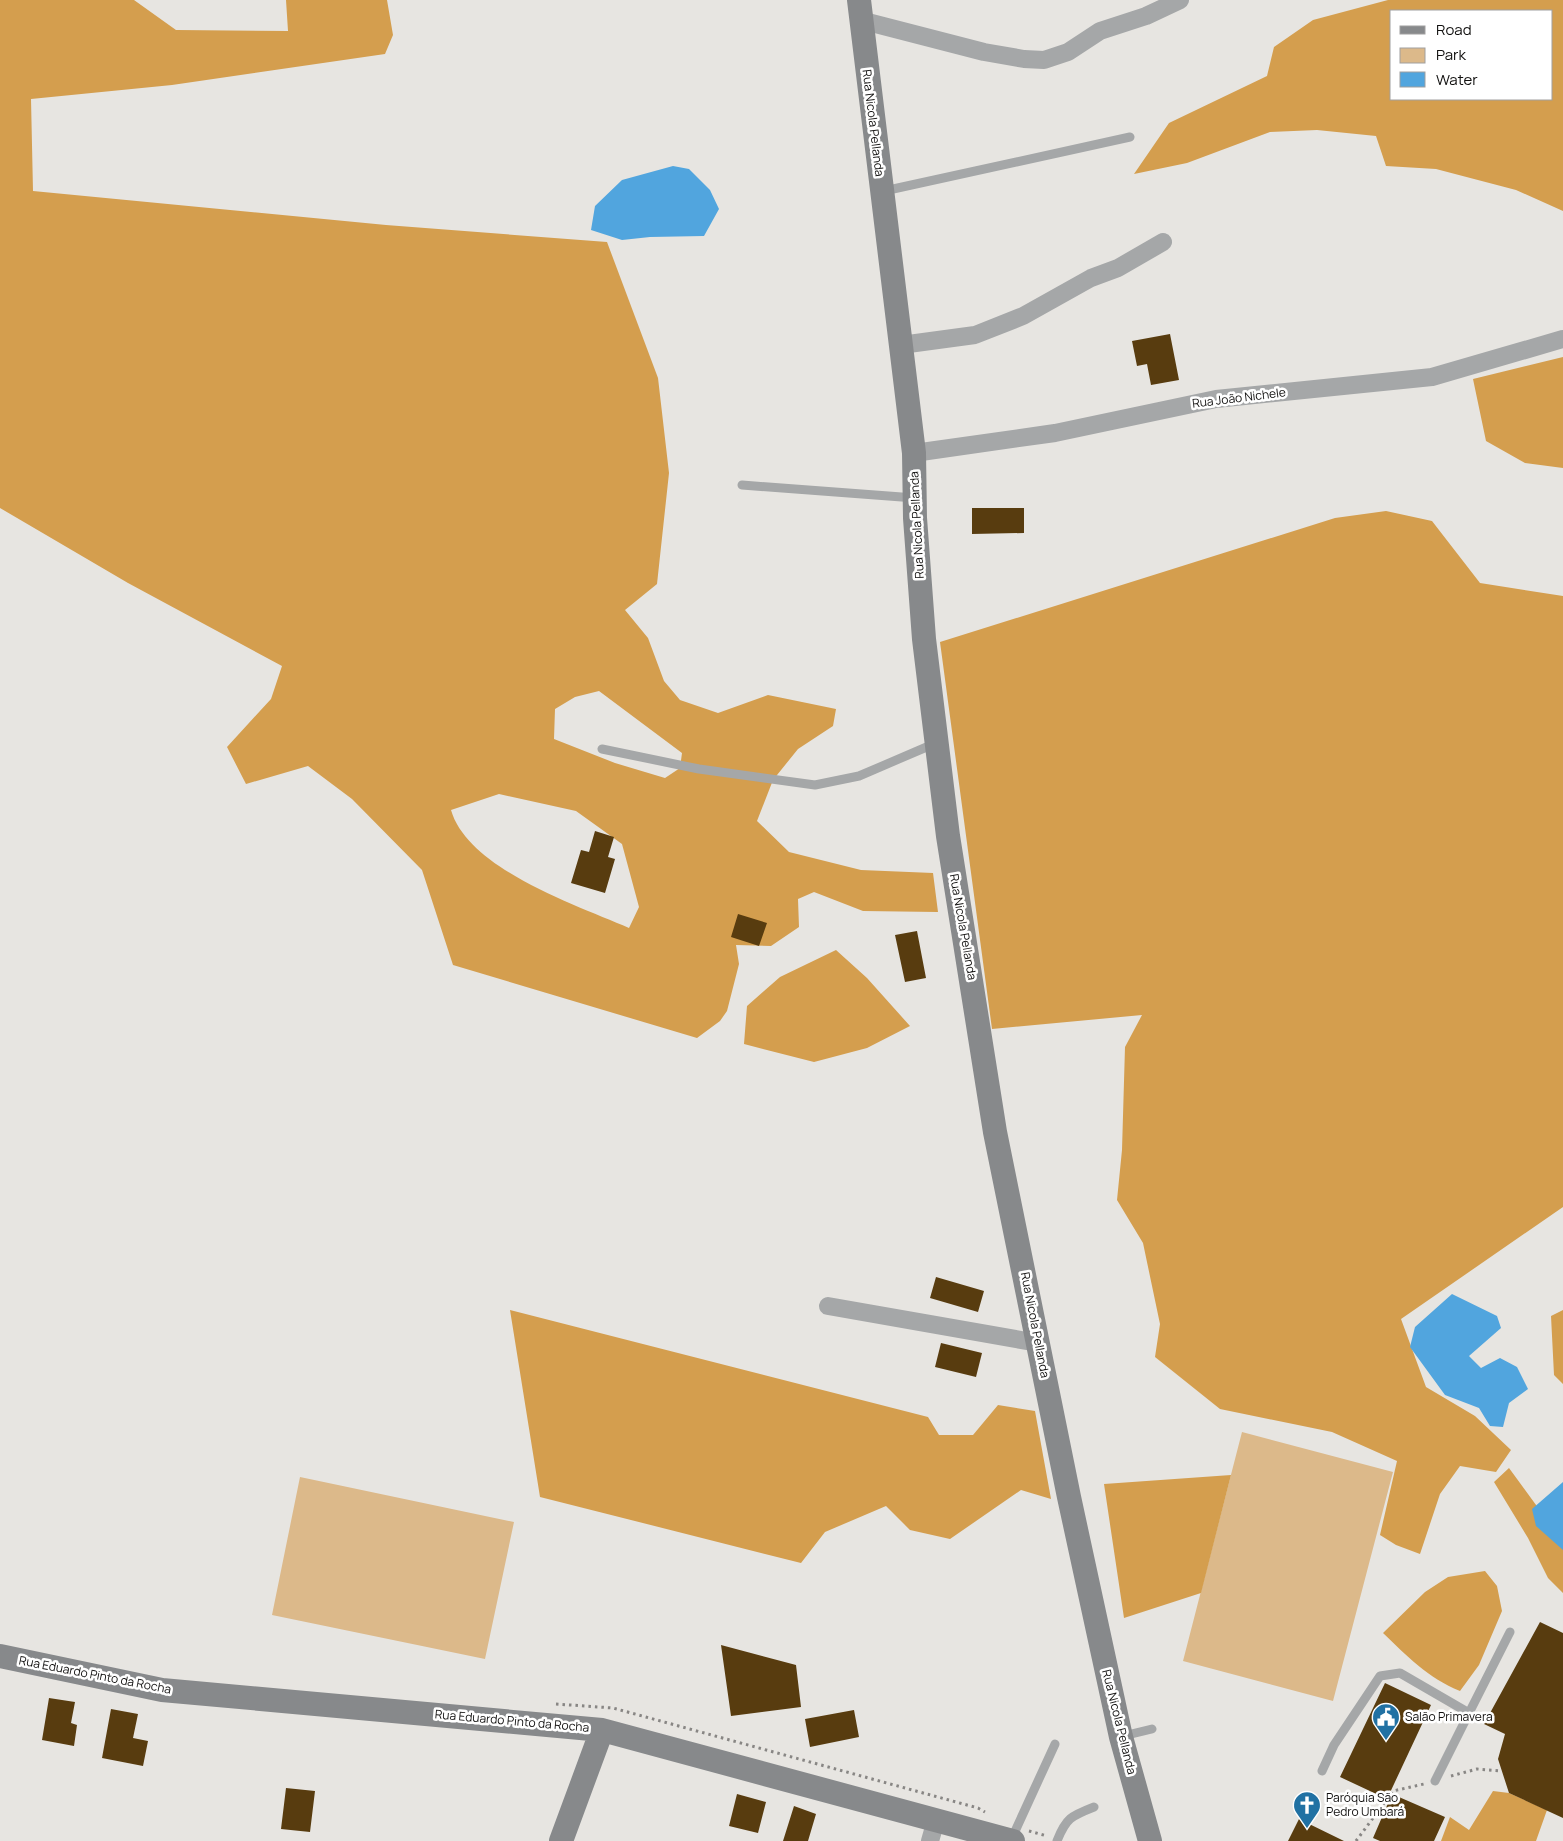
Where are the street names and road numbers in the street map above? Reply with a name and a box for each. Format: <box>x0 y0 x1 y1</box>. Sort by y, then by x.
street label: Rua Nicola Pellanda <box>859 69 888 177</box>
street label: Rua João Nichele <box>1191 383 1287 412</box>
street label: Rua Nicola Pellanda <box>905 471 928 579</box>
street label: Rua Nicola Pellanda <box>946 872 981 981</box>
street label: Rua Nicola Pellanda <box>1017 1270 1054 1379</box>
street label: Rua Eduardo Pinto da Rocha <box>17 1651 173 1698</box>
street label: Rua Nicola Pellanda <box>1098 1668 1141 1776</box>
street label: Rua Eduardo Pinto da Rocha <box>434 1705 590 1736</box>

